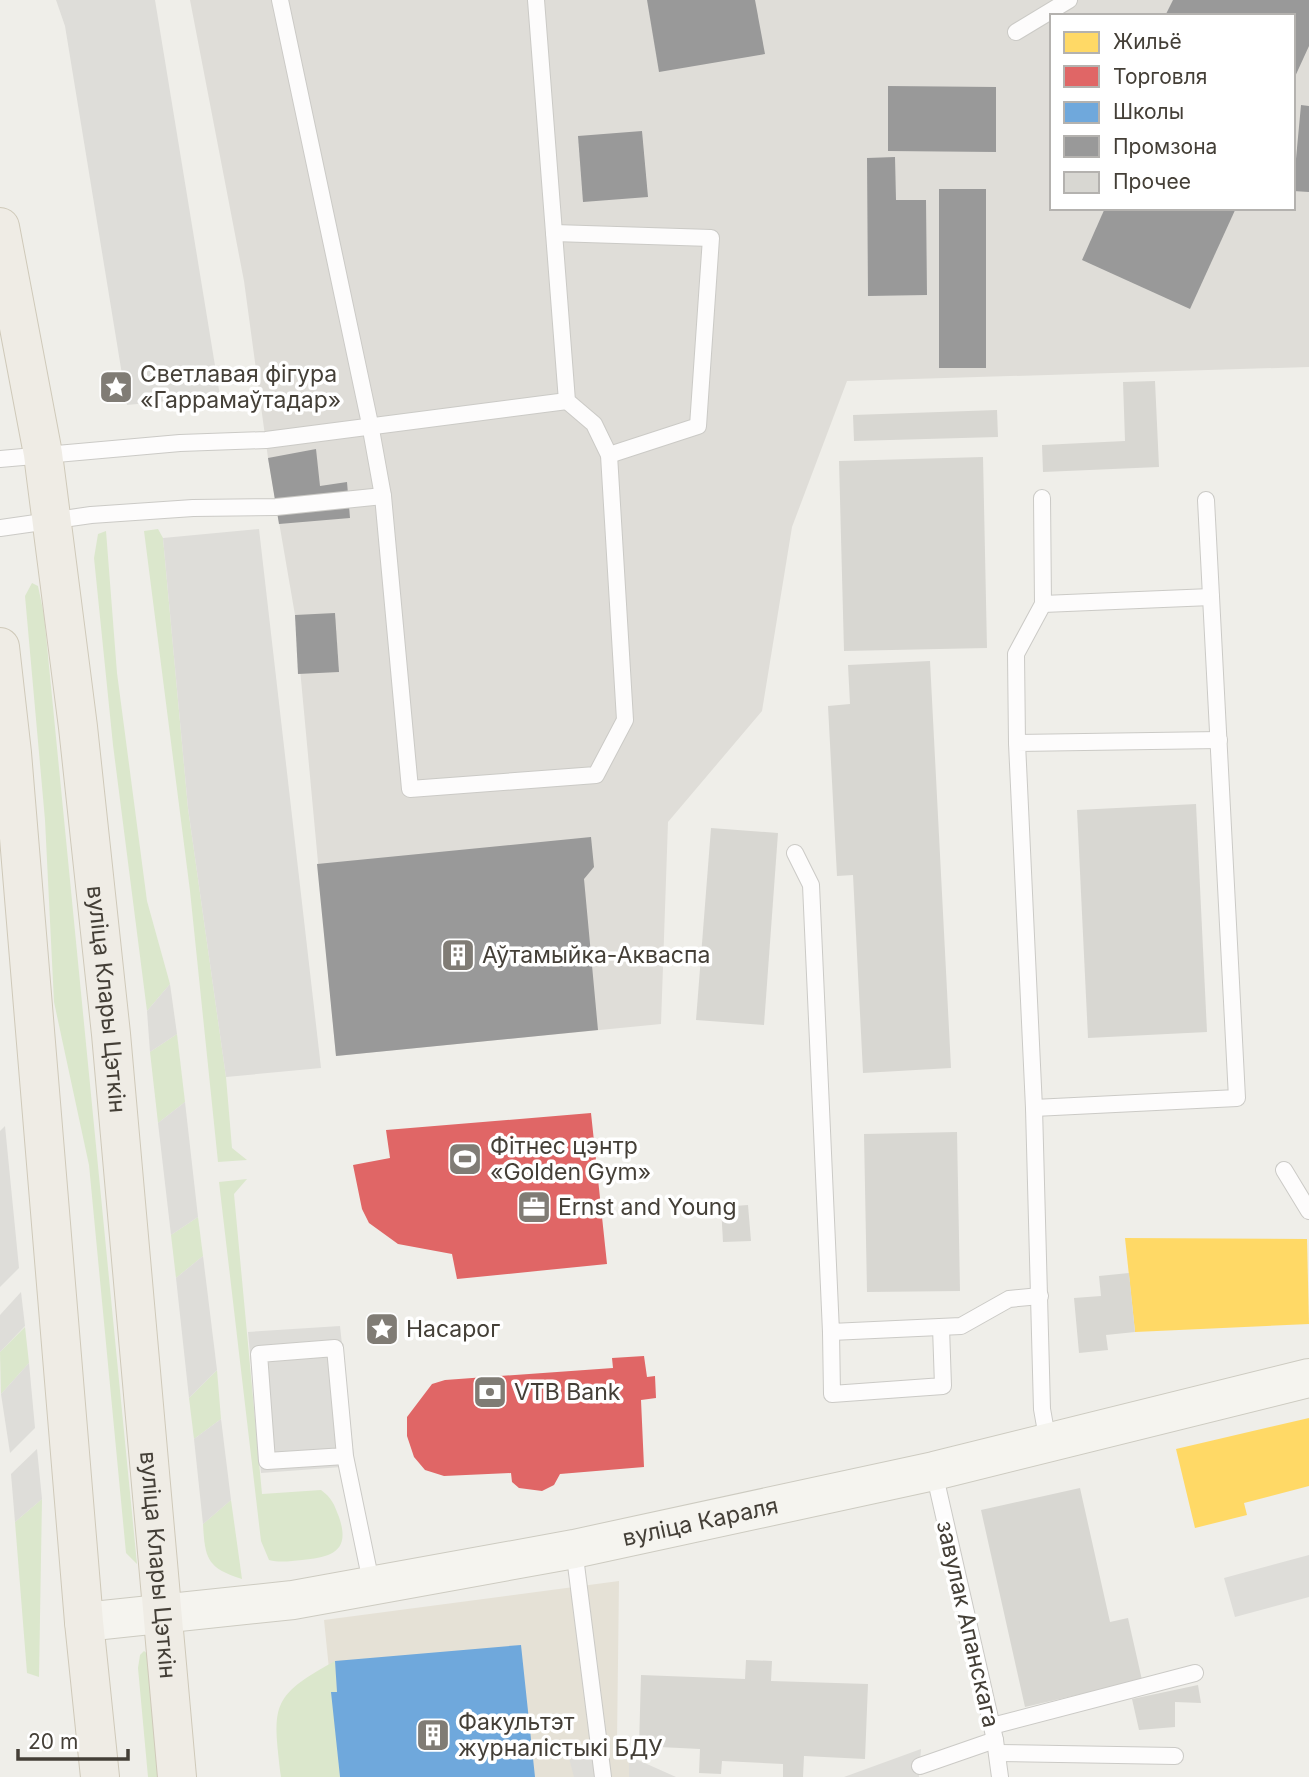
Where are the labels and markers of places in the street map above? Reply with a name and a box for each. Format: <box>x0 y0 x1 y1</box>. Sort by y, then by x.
place label: Светлавая фігура «Гаррамаўтадар» <box>140 360 341 414</box>
place icon: Светлавая фігура «Гаррамаўтадар» <box>97 368 135 406</box>
building icon: Аўтамыйка-Акваспа <box>439 936 477 974</box>
place label: Аўтамыйка-Акваспа <box>482 941 710 969</box>
place label: Фітнес цэнтр «Golden Gym» <box>490 1132 651 1186</box>
sports icon: Фітнес цэнтр «Golden Gym» <box>446 1140 484 1178</box>
office icon: Ernst and Young <box>515 1188 553 1226</box>
place label: Ernst and Young <box>558 1193 737 1221</box>
place icon: Насарог <box>363 1310 401 1348</box>
place label: Насарог <box>406 1315 500 1343</box>
bank icon: VTB Bank <box>471 1373 509 1411</box>
place label: VTB Bank <box>514 1378 621 1406</box>
place label: Факультэт журналістыкі БДУ <box>458 1708 663 1762</box>
building icon: Факультэт журналістыкі БДУ <box>414 1716 452 1754</box>

